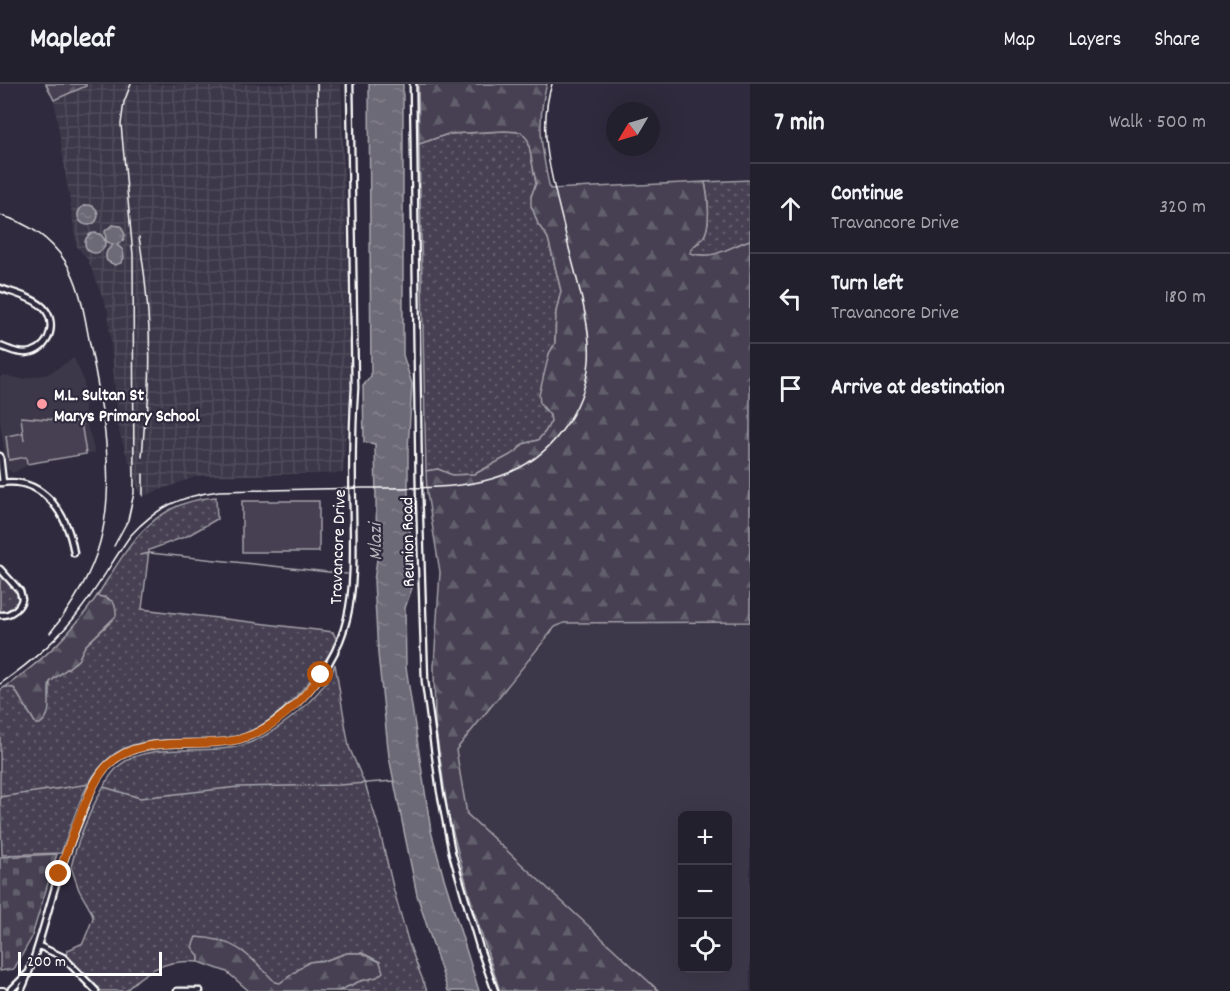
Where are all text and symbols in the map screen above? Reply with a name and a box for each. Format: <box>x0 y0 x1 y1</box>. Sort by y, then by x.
text: Mapleaf <box>30 21 114 61</box>
text: Map <box>1004 26 1035 56</box>
text: Layers <box>1068 26 1121 56</box>
text: Share <box>1154 26 1200 56</box>
north arrow <box>606 102 660 156</box>
text: 7 min <box>774 105 825 142</box>
text: Walk · 500 m <box>1109 109 1206 137</box>
text: Continue <box>831 179 903 210</box>
icon: ahead <box>774 192 807 225</box>
text: 320 m <box>1159 194 1206 222</box>
text: Travancore Drive <box>831 210 959 238</box>
text: Turn left <box>831 269 903 300</box>
icon: left <box>774 282 807 315</box>
text: 180 m <box>1164 284 1206 312</box>
text: Travancore Drive <box>831 300 959 328</box>
icon: arrive <box>774 372 807 405</box>
text: Arrive at destination <box>831 373 1005 404</box>
place label: M.L. Sultan St Marys Primary School <box>54 384 200 430</box>
marker: M.L. Sultan St Marys Primary School <box>35 397 49 411</box>
street label: Travancore Drive <box>325 489 354 605</box>
street label: Reunion Road <box>396 497 423 587</box>
water label: Mlazi <box>363 520 391 561</box>
route start <box>307 661 333 687</box>
map controls <box>678 811 732 973</box>
button: + <box>678 811 732 865</box>
route end <box>45 860 71 886</box>
button: − <box>678 865 732 919</box>
button: locate <box>678 919 732 973</box>
scale bar <box>18 949 162 976</box>
text: 200 m <box>27 951 66 974</box>

